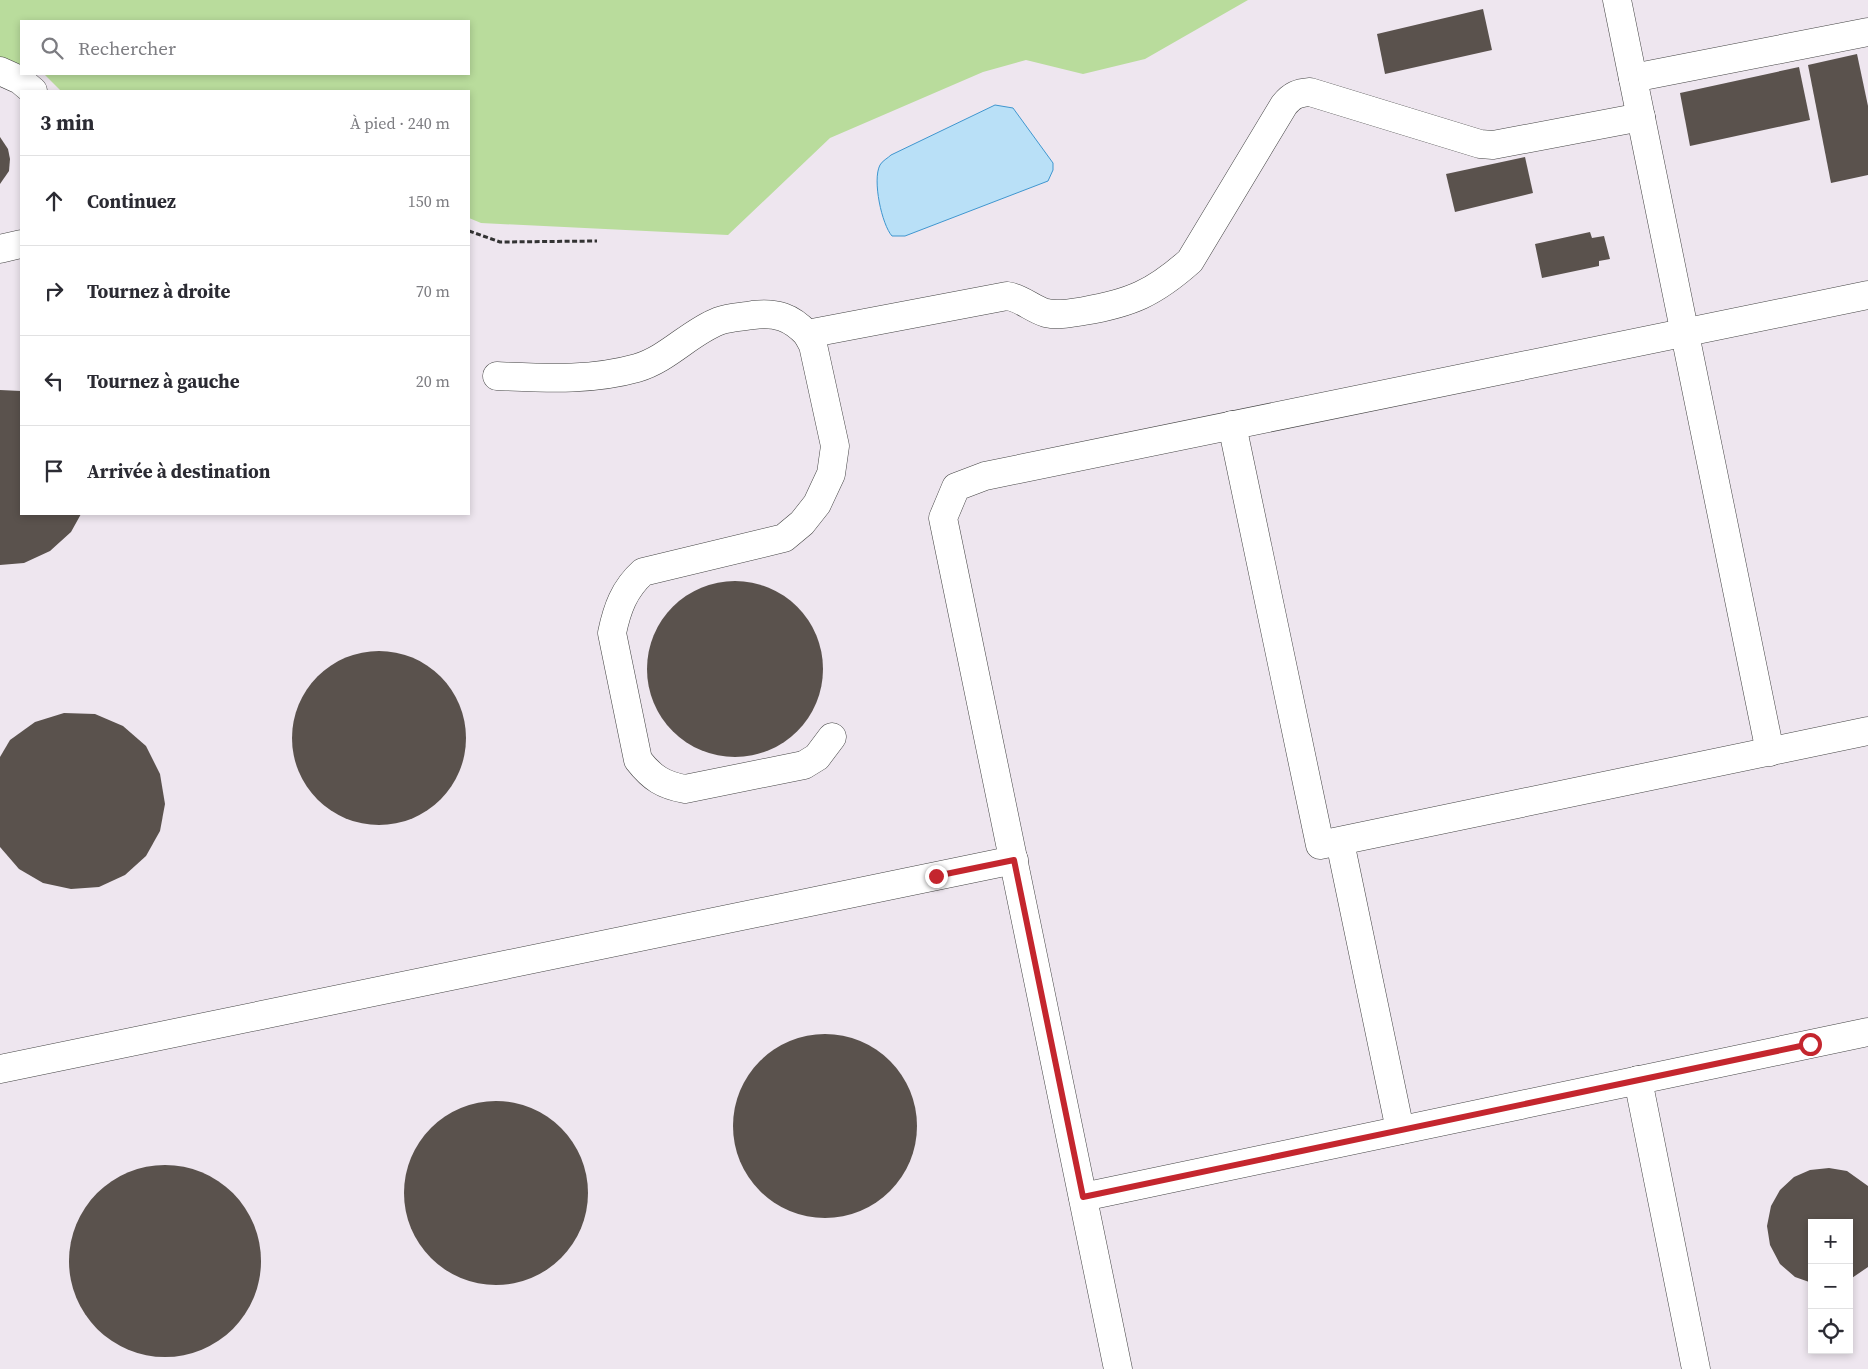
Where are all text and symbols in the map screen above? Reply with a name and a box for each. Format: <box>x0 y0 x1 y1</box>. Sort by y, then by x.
search box <box>20 20 470 75</box>
icon: search <box>38 34 66 62</box>
text: Rechercher <box>78 35 176 61</box>
text: 3 min <box>40 108 95 137</box>
text: À pied · 240 m <box>350 112 450 134</box>
icon: ahead <box>40 187 68 215</box>
text: Continuez <box>87 188 176 214</box>
text: 150 m <box>408 190 450 212</box>
icon: right <box>40 277 68 305</box>
text: Tournez à droite <box>87 278 230 304</box>
text: 70 m <box>416 280 450 302</box>
icon: left <box>40 367 68 395</box>
text: Tournez à gauche <box>87 368 240 394</box>
text: 20 m <box>416 370 450 392</box>
icon: arrive <box>40 457 68 485</box>
text: Arrivée à destination <box>87 458 270 484</box>
route end <box>925 865 948 888</box>
route start <box>1799 1033 1822 1056</box>
map controls <box>1808 1219 1853 1354</box>
button: + <box>1808 1219 1853 1264</box>
button: − <box>1808 1264 1853 1309</box>
button: locate <box>1808 1309 1853 1354</box>

